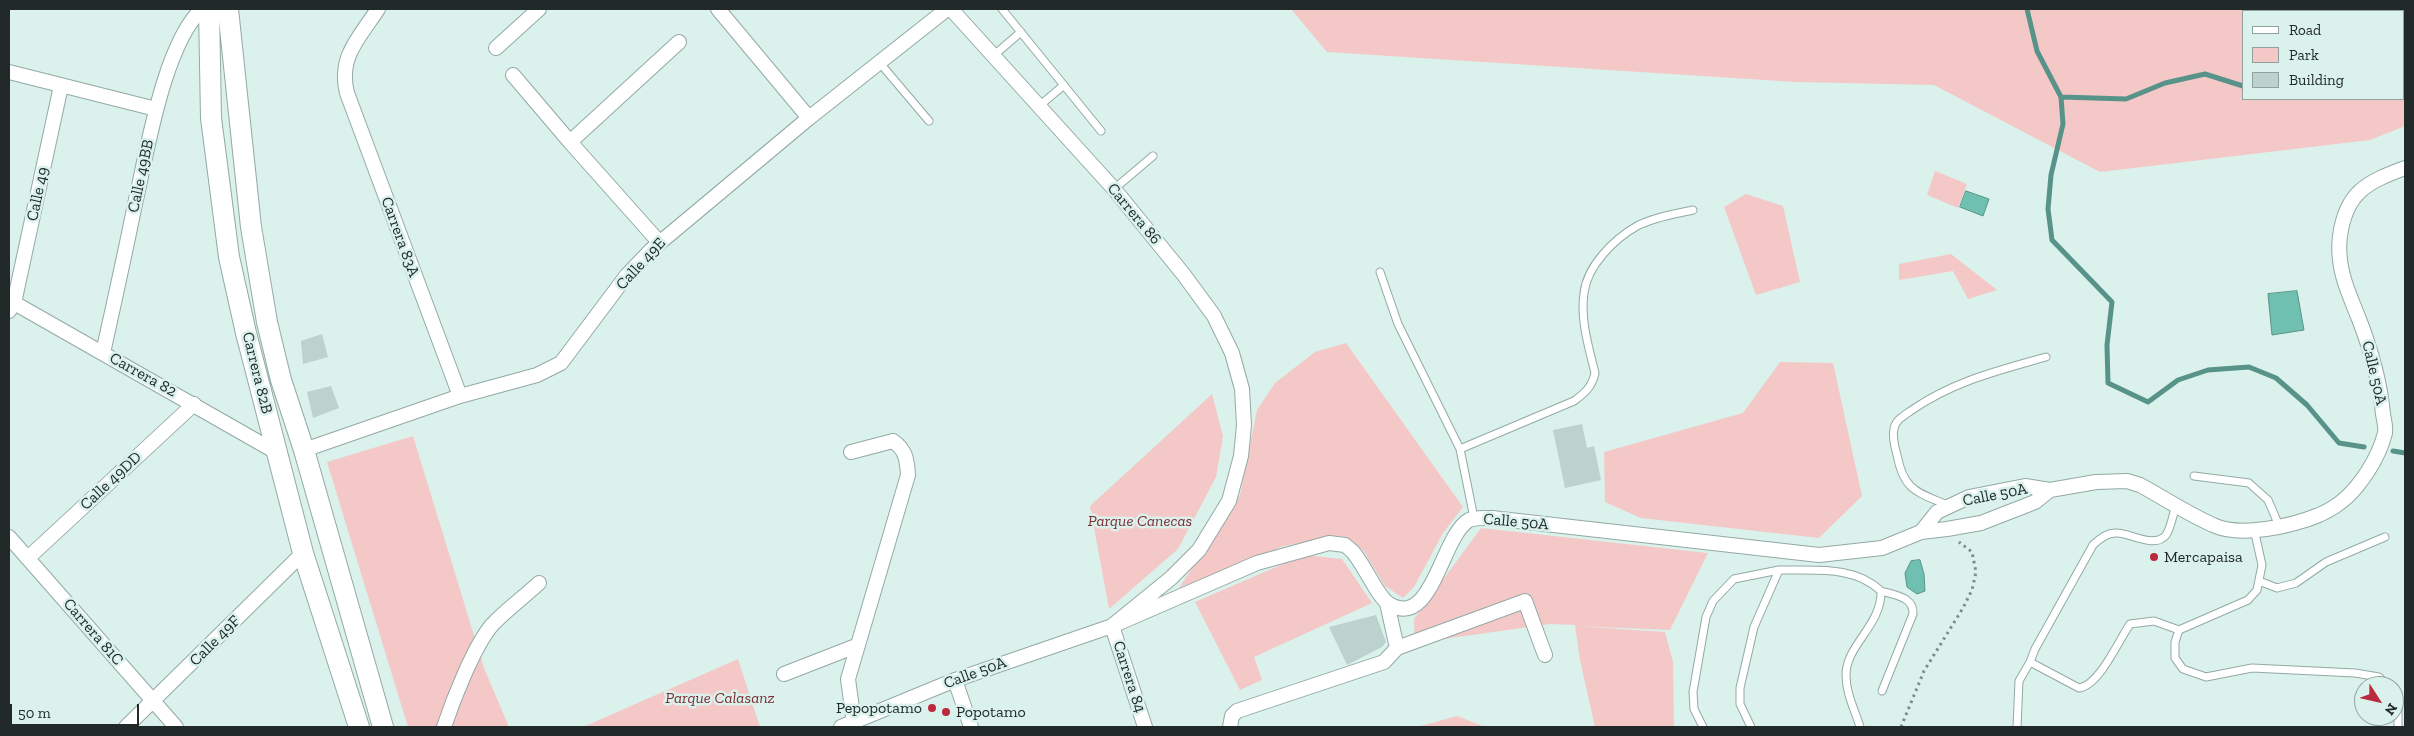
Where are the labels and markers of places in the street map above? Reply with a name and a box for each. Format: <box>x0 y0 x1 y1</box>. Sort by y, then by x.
place label: Mercapaisa <box>2164 547 2243 567</box>
marker: Mercapaisa <box>2148 551 2160 563</box>
place label: Pepopotamo <box>836 698 922 718</box>
marker: Pepopotamo <box>926 702 938 714</box>
place label: Popotamo <box>956 702 1026 722</box>
marker: Popotamo <box>940 706 952 718</box>

